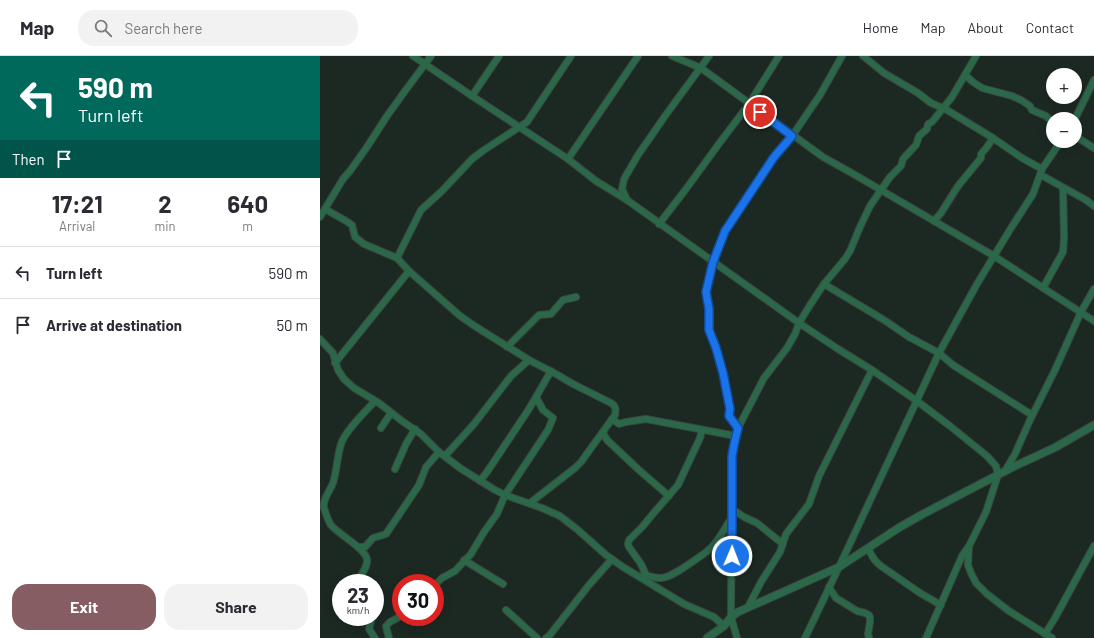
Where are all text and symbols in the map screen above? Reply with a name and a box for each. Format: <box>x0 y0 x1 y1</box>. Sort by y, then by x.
search box <box>78 10 358 46</box>
text: Map <box>20 16 54 39</box>
icon: search <box>92 17 114 39</box>
text: Search here <box>124 19 202 37</box>
text: Home <box>863 19 899 36</box>
text: Map <box>921 19 945 36</box>
text: About <box>967 19 1004 36</box>
text: Contact <box>1026 19 1074 36</box>
map controls <box>1046 68 1082 148</box>
button: + <box>1046 68 1082 104</box>
text: 590 m <box>78 70 153 104</box>
icon: left <box>12 72 64 124</box>
pin <box>743 95 777 129</box>
icon: arrive <box>749 101 771 123</box>
text: Turn left <box>78 104 144 126</box>
button: − <box>1046 112 1082 148</box>
icon: arrive <box>53 148 75 170</box>
text: Then <box>12 150 45 168</box>
text: 17:21 <box>52 189 103 218</box>
text: 2 <box>158 189 172 218</box>
text: 640 <box>227 189 268 218</box>
text: Arrival <box>59 218 95 234</box>
text: min <box>154 218 175 234</box>
text: m <box>242 218 253 234</box>
icon: left <box>12 262 34 284</box>
text: Turn left <box>46 264 102 282</box>
text: 590 m <box>269 264 308 282</box>
icon: arrive <box>12 314 34 336</box>
text: Arrive at destination <box>46 316 182 334</box>
text: 50 m <box>276 316 308 334</box>
position arrow <box>711 535 753 577</box>
speed limit sign: 30 <box>392 574 444 626</box>
text: 23 <box>347 583 369 607</box>
button: Exit <box>12 584 156 630</box>
button: Share <box>164 584 308 630</box>
text: km/h <box>347 604 369 616</box>

